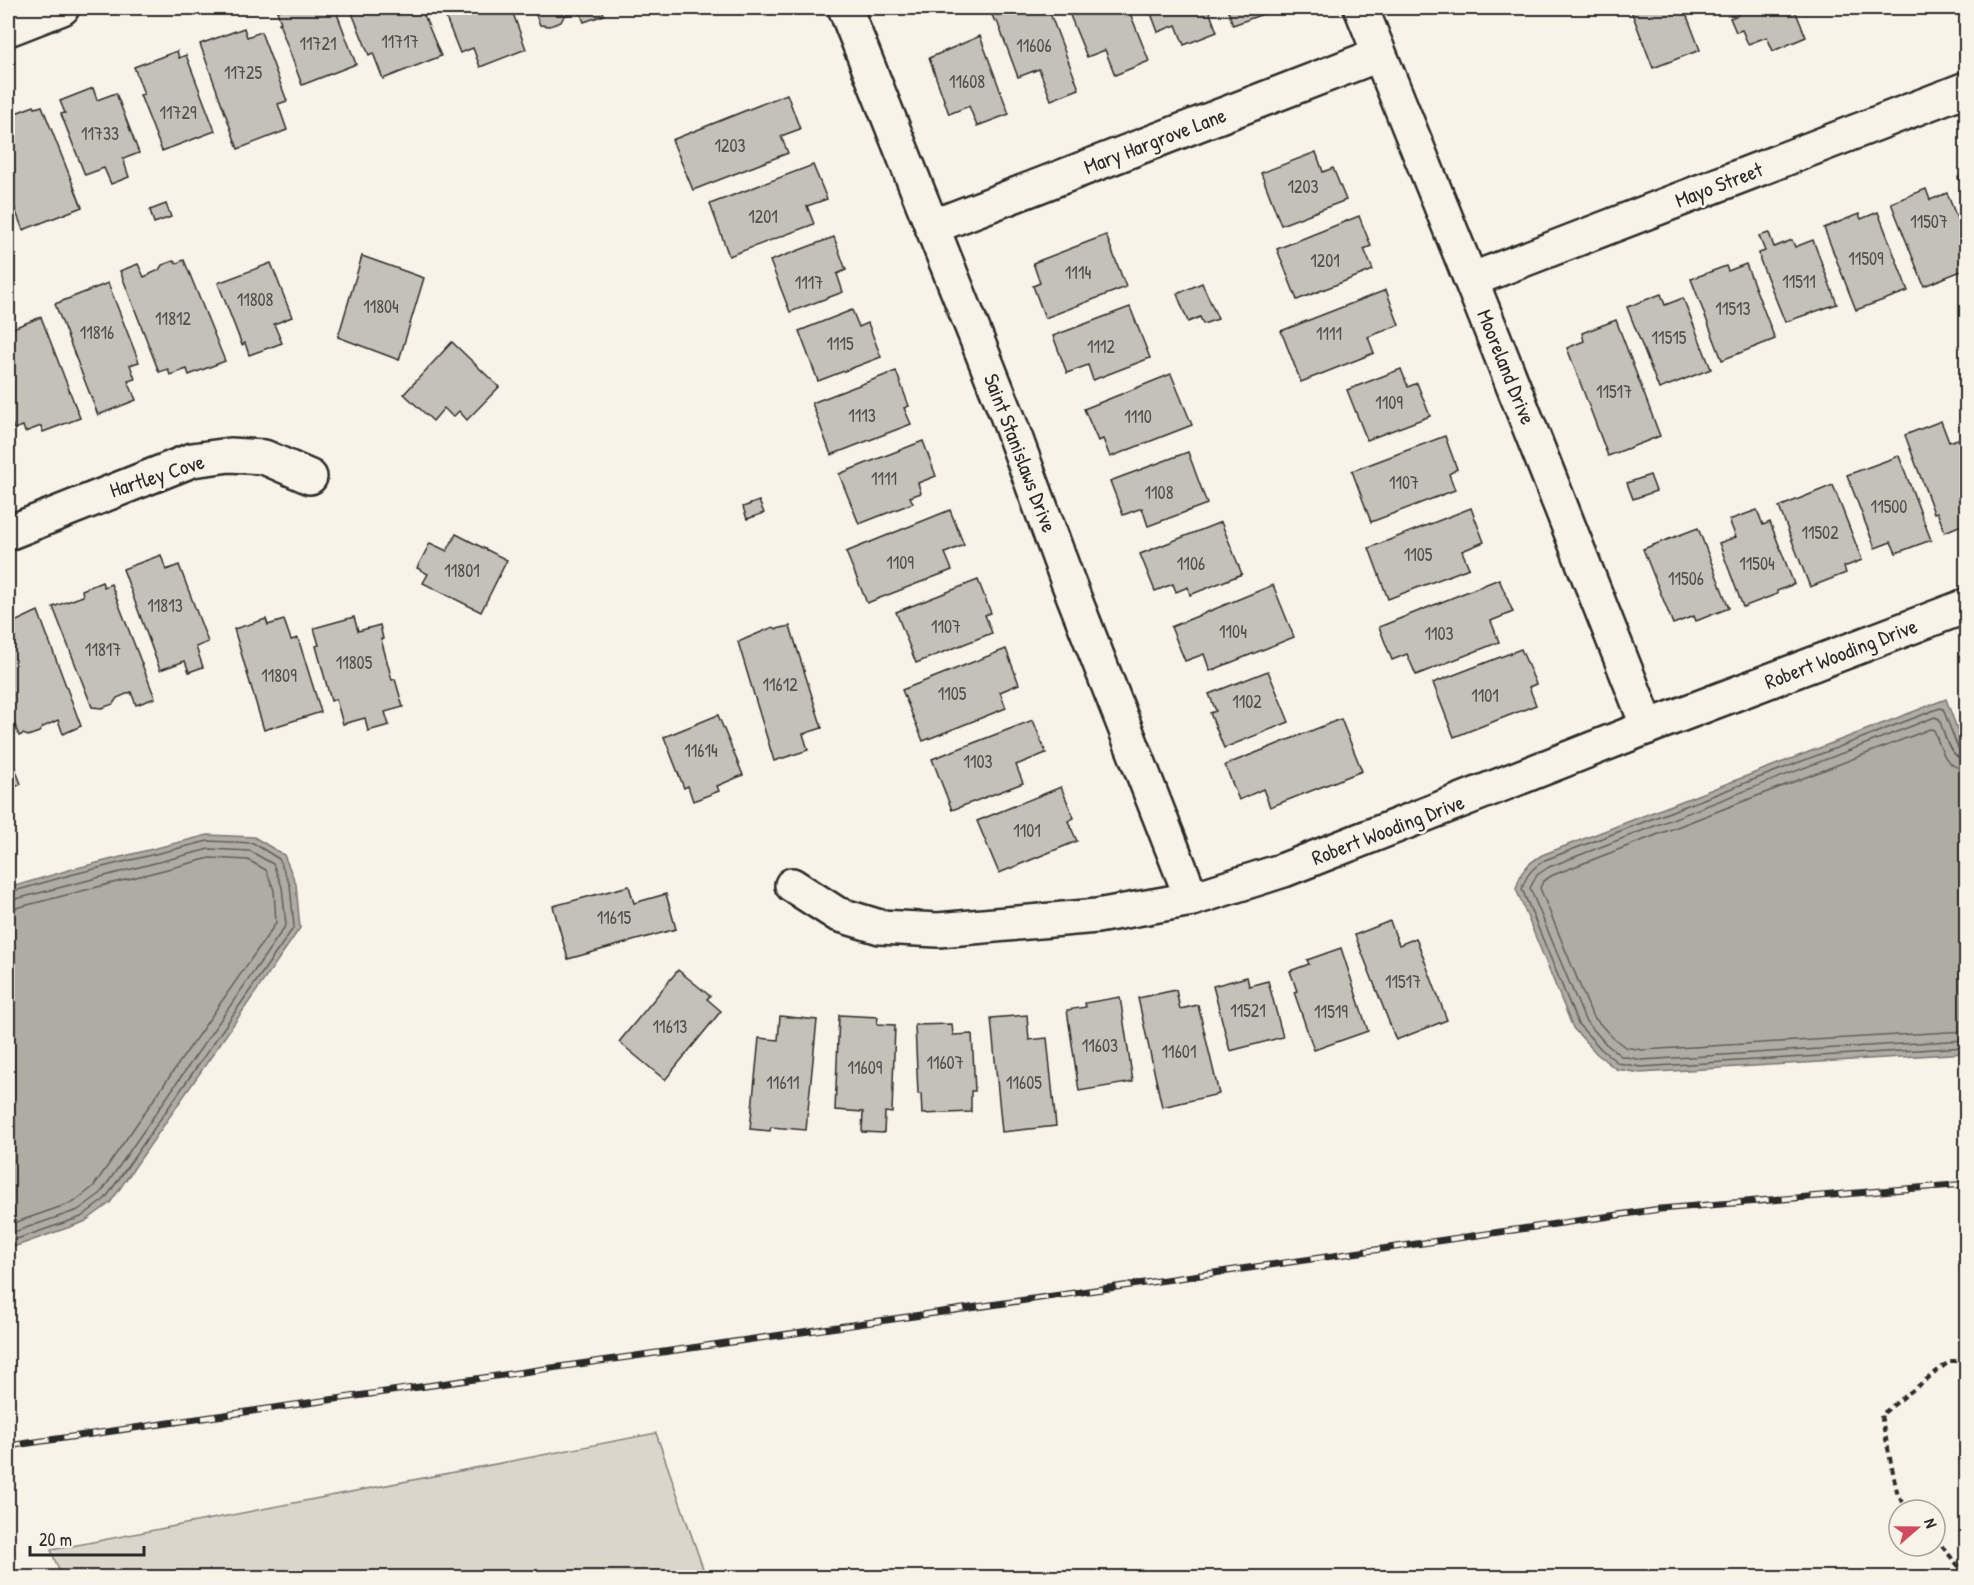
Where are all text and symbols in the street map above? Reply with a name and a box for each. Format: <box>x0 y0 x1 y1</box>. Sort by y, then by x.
house number: 11717 <box>381 29 419 54</box>
house number: 11721 <box>300 31 336 56</box>
house number: 11606 <box>1016 33 1052 58</box>
house number: 11725 <box>224 60 262 85</box>
house number: 11608 <box>949 69 985 94</box>
house number: 11729 <box>159 100 197 125</box>
street label: Mary Hargrove Lane <box>1080 100 1230 181</box>
house number: 11733 <box>81 121 119 146</box>
house number: 1203 <box>714 133 746 158</box>
street label: Mayo Street <box>1671 154 1768 215</box>
house number: 1203 <box>1287 174 1319 199</box>
house number: 1201 <box>748 204 778 229</box>
house number: 11507 <box>1910 209 1948 234</box>
house number: 11509 <box>1848 246 1884 271</box>
house number: 1201 <box>1310 248 1340 273</box>
house number: 1114 <box>1065 260 1091 285</box>
house number: 11511 <box>1782 269 1816 294</box>
house number: 1117 <box>795 270 823 295</box>
house number: 11808 <box>237 287 274 312</box>
house number: 11804 <box>363 294 399 319</box>
house number: 11513 <box>1715 296 1751 321</box>
street label: Mooreland Drive <box>1470 305 1543 429</box>
house number: 11812 <box>155 306 191 331</box>
house number: 11816 <box>80 320 114 345</box>
house number: 1111 <box>1316 321 1342 346</box>
house number: 11515 <box>1652 325 1687 350</box>
house number: 1115 <box>826 331 854 356</box>
house number: 1112 <box>1087 334 1116 359</box>
street label: Saint Stanislaws Drive <box>977 369 1064 536</box>
house number: 11517 <box>1596 379 1632 404</box>
house number: 1109 <box>1375 390 1403 415</box>
house number: 1113 <box>848 403 876 428</box>
house number: 1110 <box>1124 404 1152 429</box>
street label: Hartley Cove <box>106 447 208 504</box>
house number: 1111 <box>871 466 897 491</box>
house number: 1107 <box>1389 470 1419 495</box>
house number: 1108 <box>1145 480 1174 505</box>
house number: 11500 <box>1871 494 1907 519</box>
house number: 11502 <box>1801 520 1839 545</box>
house number: 1105 <box>1404 542 1433 567</box>
house number: 1109 <box>886 550 914 575</box>
house number: 1106 <box>1177 551 1205 576</box>
house number: 11504 <box>1739 551 1775 576</box>
house number: 11801 <box>444 558 480 583</box>
house number: 11506 <box>1668 566 1704 591</box>
house number: 11813 <box>147 593 183 618</box>
street label: Robert Wooding Drive <box>1760 611 1921 696</box>
house number: 1107 <box>931 614 961 639</box>
house number: 1104 <box>1219 619 1247 644</box>
house number: 1103 <box>1424 621 1454 646</box>
house number: 11817 <box>85 637 121 662</box>
house number: 11805 <box>336 650 373 675</box>
house number: 11809 <box>261 663 297 688</box>
house number: 11612 <box>762 672 798 697</box>
house number: 1105 <box>938 681 967 706</box>
house number: 1101 <box>1471 683 1499 708</box>
house number: 1102 <box>1232 689 1262 714</box>
house number: 11614 <box>684 738 718 763</box>
house number: 1103 <box>963 749 993 774</box>
street label: Robert Wooding Drive <box>1307 787 1468 872</box>
house number: 1101 <box>1013 818 1041 843</box>
house number: 11615 <box>597 905 632 930</box>
house number: 11517 <box>1385 969 1421 994</box>
house number: 11521 <box>1230 998 1266 1023</box>
house number: 11519 <box>1314 999 1348 1024</box>
house number: 11613 <box>653 1014 687 1039</box>
house number: 11603 <box>1082 1033 1118 1058</box>
house number: 11601 <box>1162 1039 1196 1064</box>
house number: 11607 <box>926 1050 964 1075</box>
house number: 11609 <box>848 1055 883 1080</box>
house number: 11611 <box>766 1070 800 1095</box>
house number: 11605 <box>1006 1070 1042 1095</box>
north arrow <box>1887 1498 1947 1558</box>
text: N <box>1919 1515 1943 1531</box>
scale bar <box>30 1519 144 1557</box>
text: 20 m <box>39 1527 72 1552</box>

